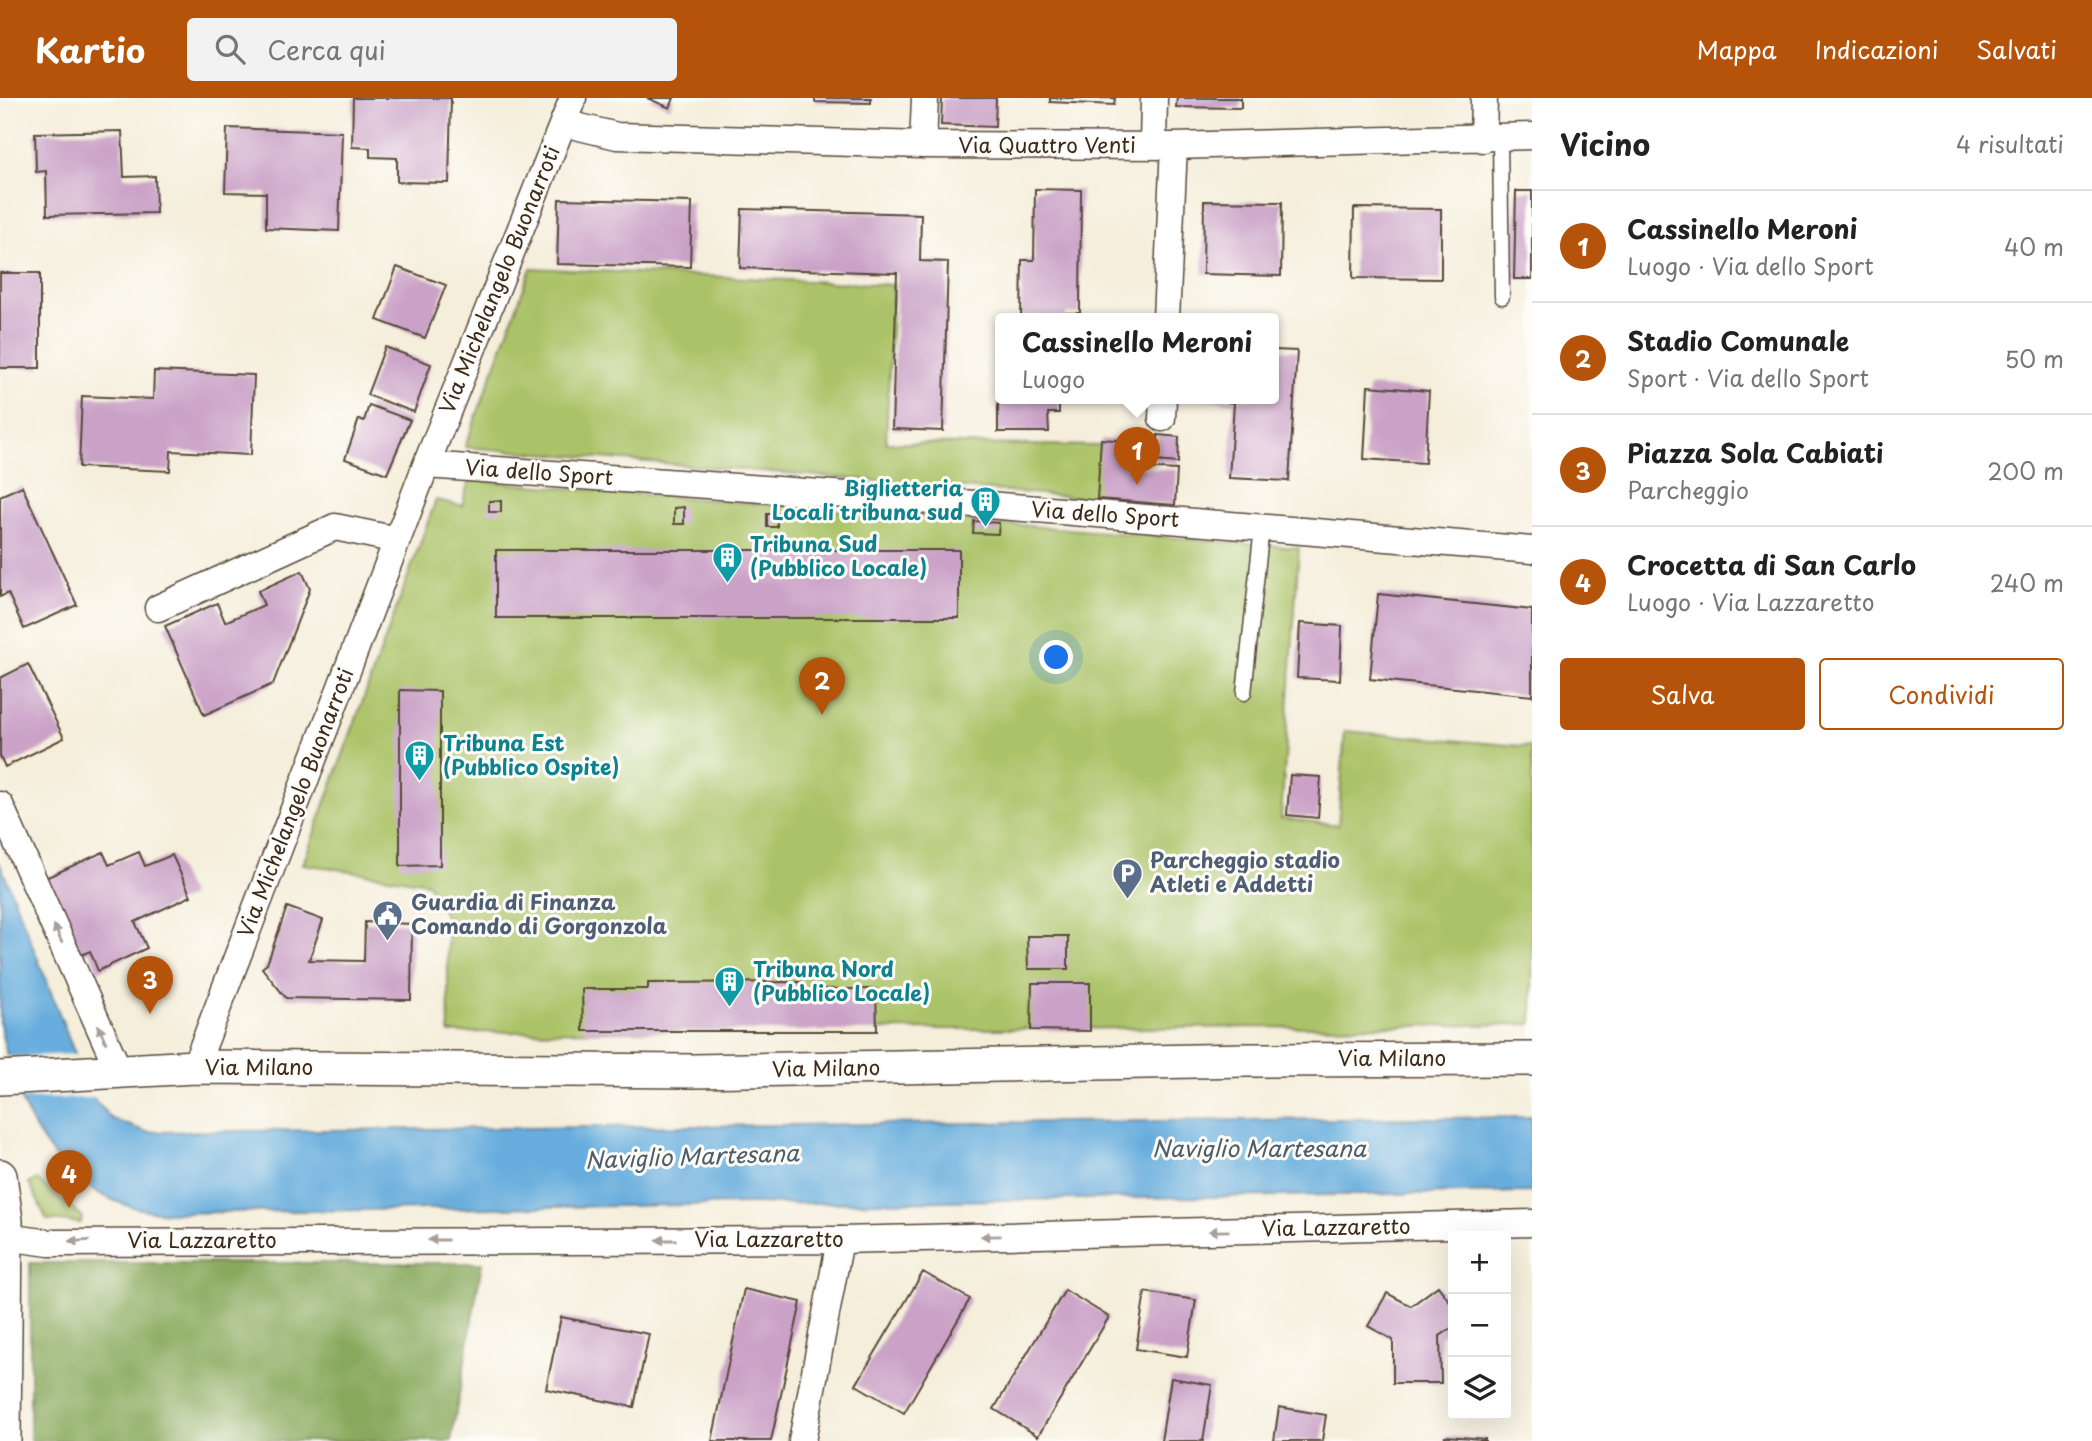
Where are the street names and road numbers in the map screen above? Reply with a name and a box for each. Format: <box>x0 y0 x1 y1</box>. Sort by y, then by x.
street label: Via Quattro Venti <box>958 128 1136 160</box>
street label: Via Michelangelo Buonarroti <box>430 140 567 418</box>
street label: Via dello Sport <box>464 450 614 492</box>
street label: Via dello Sport <box>1030 492 1180 534</box>
street label: Via Michelangelo Buonarroti <box>228 663 360 942</box>
street label: Via Milano <box>1338 1041 1446 1073</box>
street label: Via Milano <box>205 1050 313 1082</box>
street label: Via Milano <box>771 1050 880 1084</box>
street label: Via Lazzaretto <box>1261 1209 1411 1243</box>
street label: Via Lazzaretto <box>694 1222 844 1254</box>
street label: Via Lazzaretto <box>127 1223 277 1255</box>

